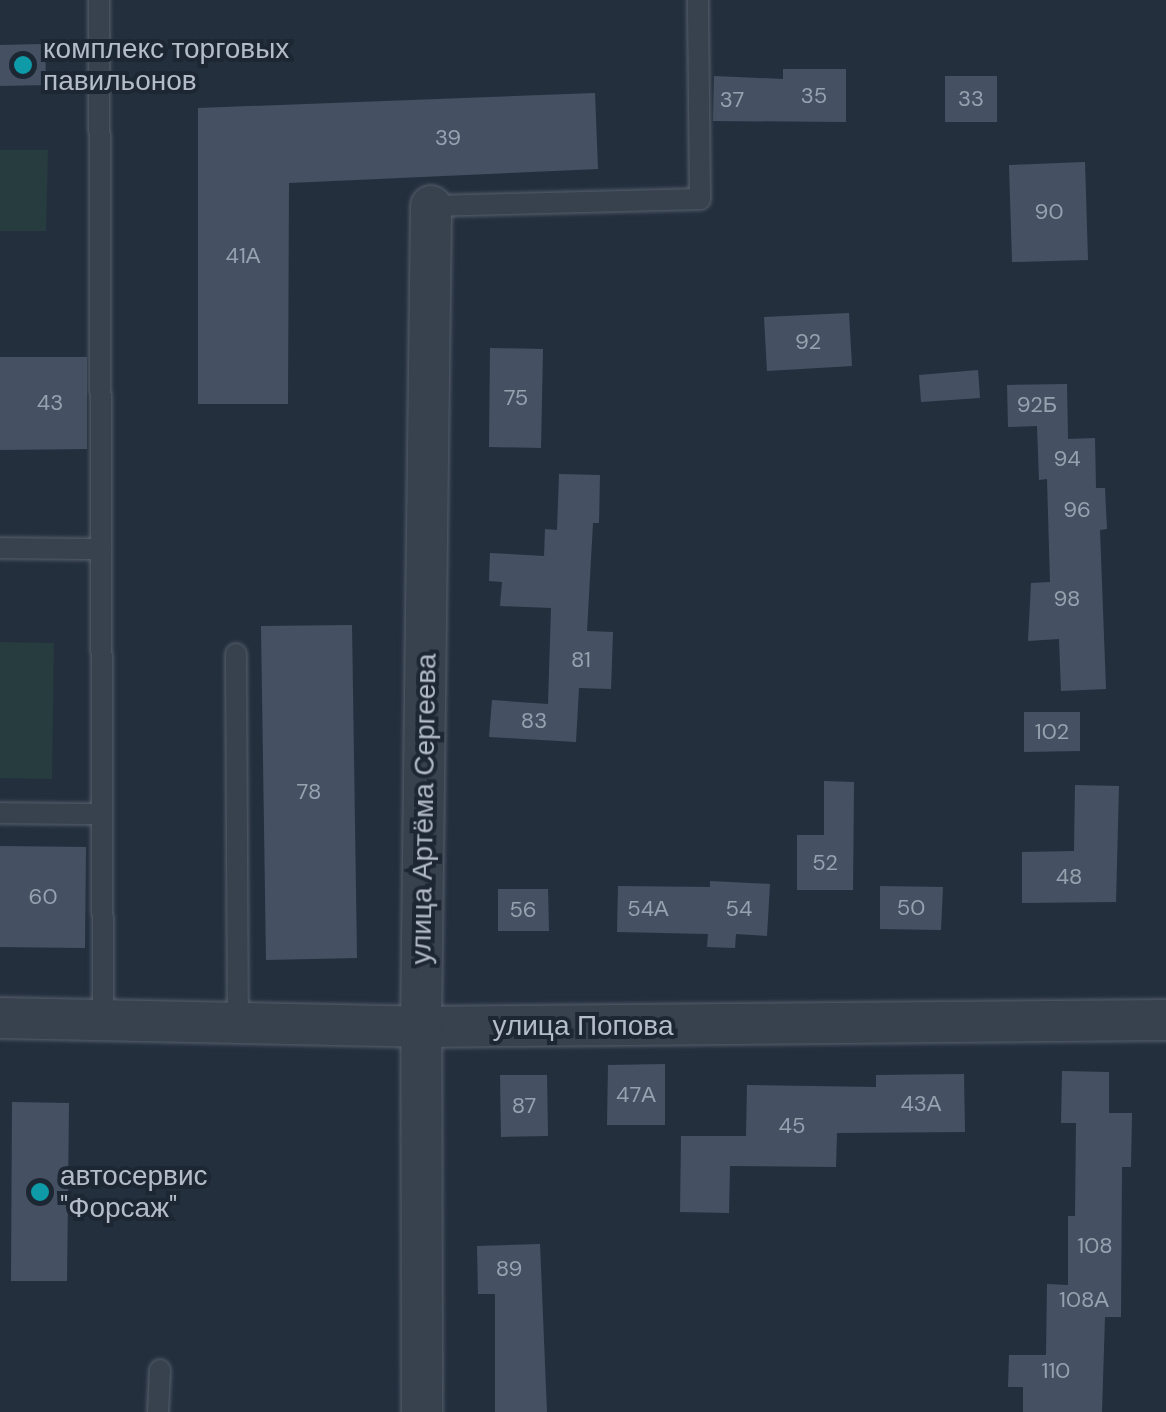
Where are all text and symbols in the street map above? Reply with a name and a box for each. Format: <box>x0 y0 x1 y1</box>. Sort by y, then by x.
place label: комплекс торговых павильонов <box>43 32 289 98</box>
marker: комплекс торговых павильонов <box>12 54 34 76</box>
house number: 35 <box>801 83 827 109</box>
house number: 33 <box>958 86 984 112</box>
house number: 37 <box>720 87 744 113</box>
house number: 39 <box>435 125 461 151</box>
house number: 90 <box>1035 199 1063 225</box>
house number: 41А <box>226 243 260 269</box>
house number: 92 <box>795 329 821 355</box>
house number: 75 <box>504 385 528 411</box>
house number: 43 <box>37 390 63 416</box>
house number: 92Б <box>1017 392 1057 418</box>
house number: 94 <box>1053 446 1081 472</box>
house number: 96 <box>1063 497 1091 523</box>
house number: 98 <box>1054 586 1080 612</box>
house number: 81 <box>571 647 591 673</box>
street label: улица Артёма Сергеева <box>404 653 444 965</box>
house number: 83 <box>521 708 547 734</box>
house number: 102 <box>1035 719 1069 745</box>
house number: 78 <box>297 779 321 805</box>
house number: 52 <box>812 850 838 876</box>
house number: 48 <box>1056 864 1082 890</box>
house number: 60 <box>29 884 57 910</box>
house number: 50 <box>897 895 925 921</box>
house number: 54А <box>627 896 669 922</box>
house number: 54 <box>726 896 752 922</box>
house number: 56 <box>509 897 537 923</box>
street label: улица Попова <box>493 1009 673 1043</box>
house number: 47А <box>616 1082 656 1108</box>
house number: 43А <box>900 1091 942 1117</box>
house number: 87 <box>512 1093 536 1119</box>
house number: 45 <box>779 1113 805 1139</box>
place label: автосервис "Форсаж" <box>60 1159 208 1225</box>
marker: автосервис "Форсаж" <box>29 1181 51 1203</box>
house number: 108 <box>1077 1233 1113 1259</box>
house number: 89 <box>496 1256 522 1282</box>
house number: 108А <box>1059 1287 1109 1313</box>
house number: 110 <box>1042 1358 1070 1384</box>

